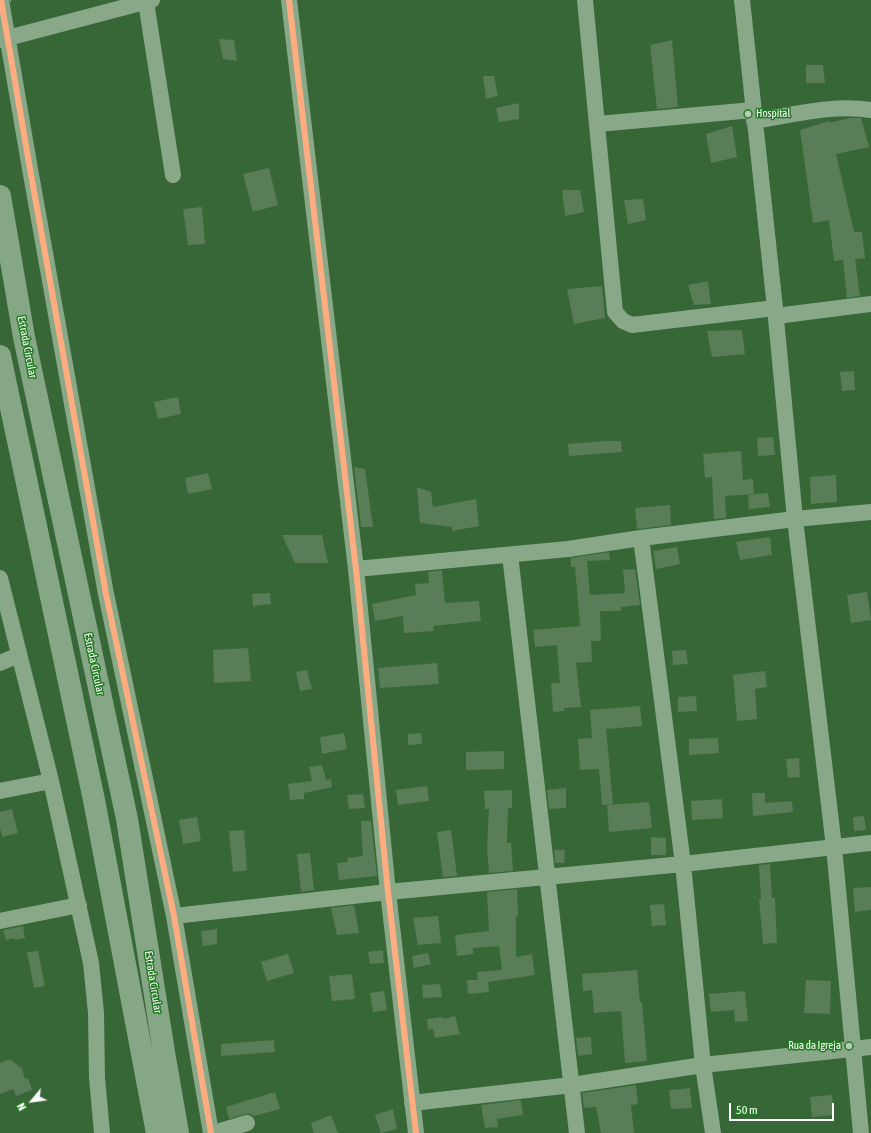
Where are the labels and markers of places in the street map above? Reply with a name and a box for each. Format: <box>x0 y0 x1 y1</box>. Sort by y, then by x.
place label: Hospital <box>756 107 790 121</box>
marker: Hospital <box>743 109 753 119</box>
place label: Rua da Igreja <box>788 1039 841 1053</box>
marker: Rua da Igreja <box>844 1041 854 1051</box>

